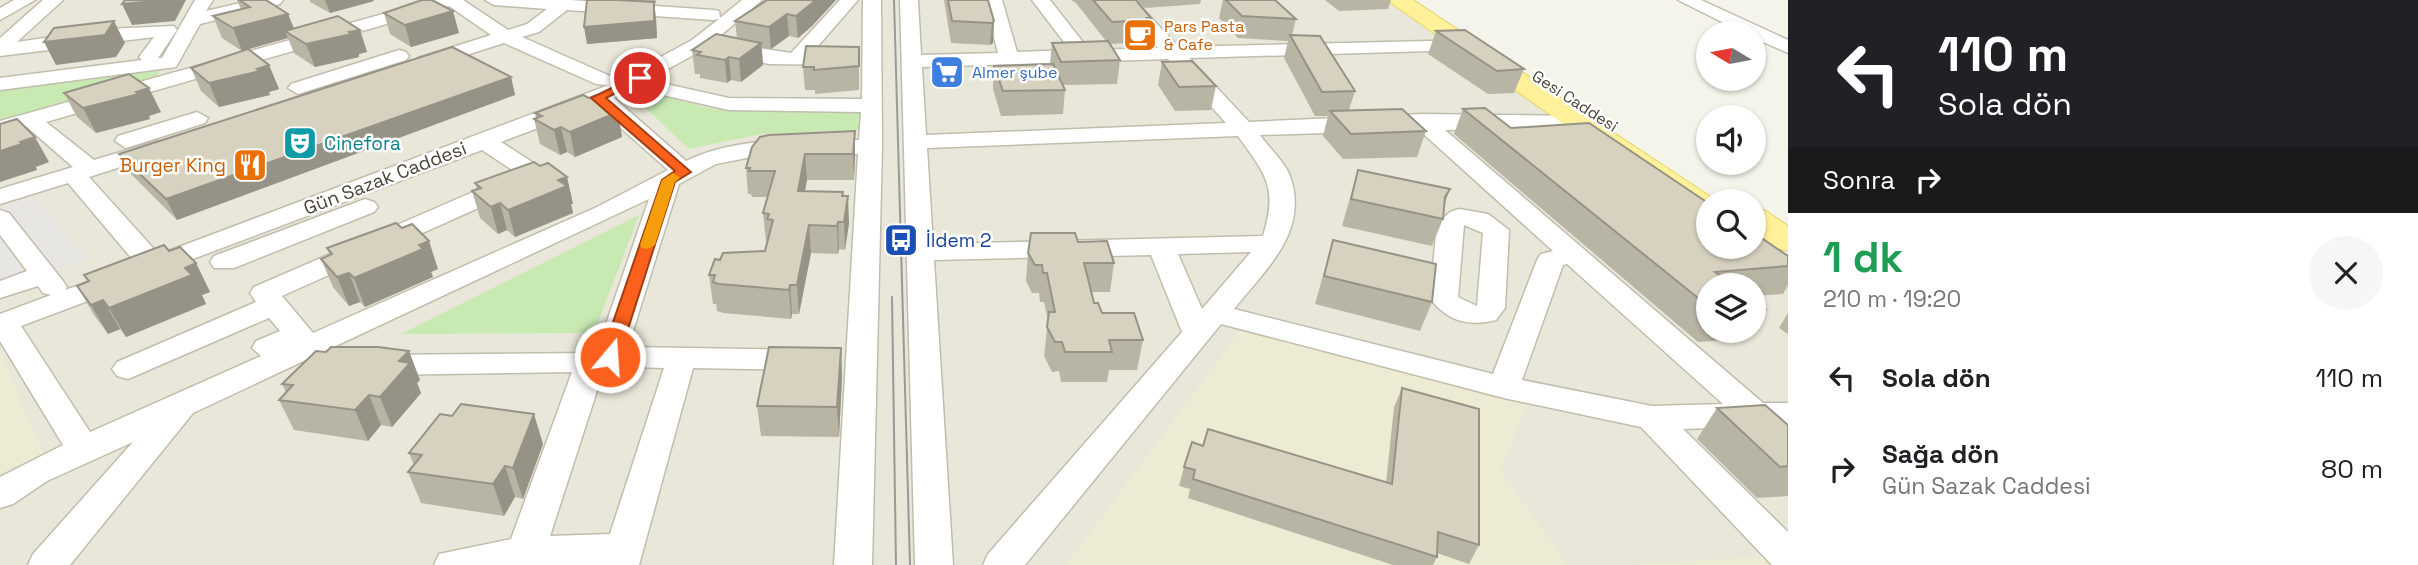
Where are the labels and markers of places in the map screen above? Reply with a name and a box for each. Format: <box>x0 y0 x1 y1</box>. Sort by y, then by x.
cafe icon: Pars Pasta & Cafe <box>1121 16 1159 54</box>
place label: Pars Pasta & Cafe <box>1164 16 1244 55</box>
pin <box>610 48 670 108</box>
supermarket icon: Almer şube <box>928 53 966 91</box>
place label: Almer şube <box>972 62 1057 83</box>
theatre icon: Cinefora <box>281 124 319 162</box>
place label: Cinefora <box>324 131 401 156</box>
restaurant icon: Burger King <box>231 146 269 184</box>
place label: Burger King <box>119 153 226 178</box>
bus stop icon: İldem 2 <box>882 221 920 259</box>
place label: İldem 2 <box>926 228 991 253</box>

